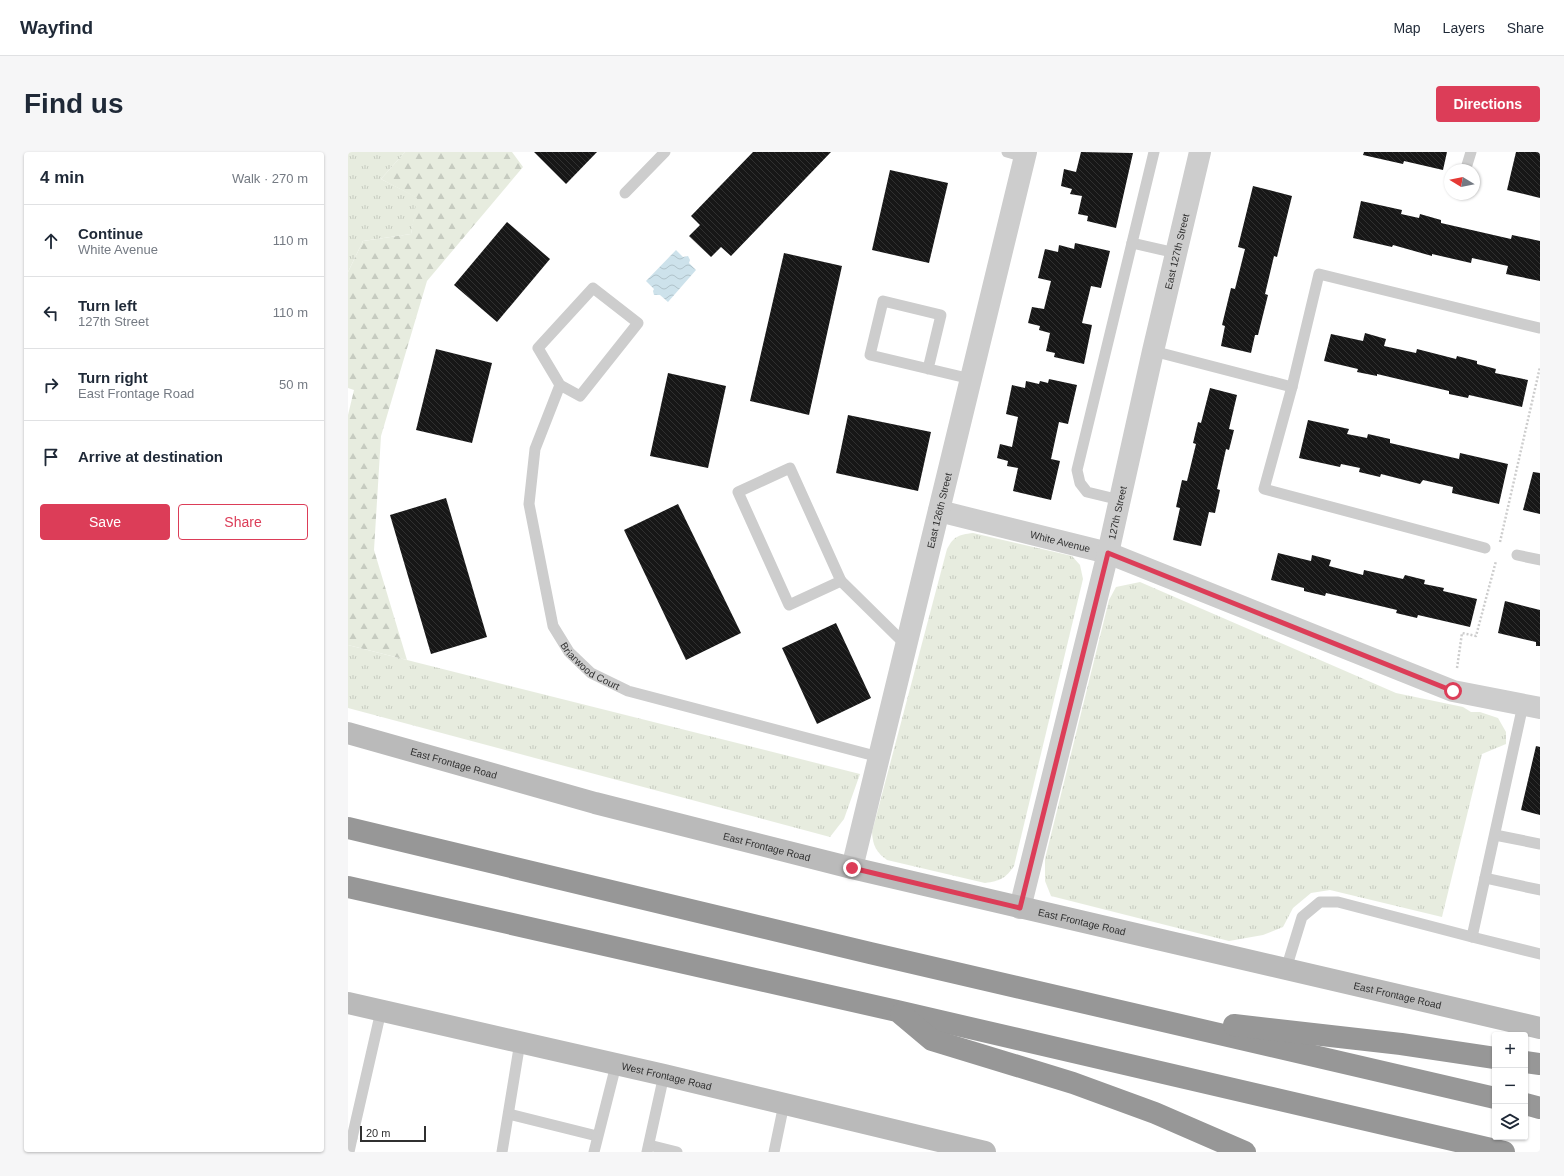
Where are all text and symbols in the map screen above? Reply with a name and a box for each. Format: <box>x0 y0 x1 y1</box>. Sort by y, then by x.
text: Wayfind <box>20 17 93 38</box>
text: Map <box>1393 20 1421 36</box>
text: Layers <box>1443 20 1485 36</box>
text: Share <box>1507 20 1544 36</box>
button: Directions <box>1436 86 1540 122</box>
text: Find us <box>24 88 124 119</box>
north arrow <box>1444 164 1480 200</box>
text: 4 min <box>40 168 84 187</box>
text: Walk · 270 m <box>232 171 308 186</box>
street label: East 127th Street <box>1162 212 1191 290</box>
text: Continue <box>78 225 143 242</box>
icon: ahead <box>40 230 62 252</box>
text: 110 m <box>273 233 308 248</box>
text: White Avenue <box>78 242 158 257</box>
text: Turn left <box>78 297 137 314</box>
icon: left <box>40 302 62 324</box>
text: 110 m <box>273 305 308 320</box>
text: 127th Street <box>78 314 149 329</box>
text: Turn right <box>78 369 148 386</box>
icon: right <box>40 374 62 396</box>
text: 50 m <box>279 377 308 392</box>
text: East Frontage Road <box>78 386 194 401</box>
icon: arrive <box>40 446 62 468</box>
text: Arrive at destination <box>78 448 223 465</box>
street label: East 126th Street <box>924 471 953 549</box>
street label: 127th Street <box>1106 485 1128 541</box>
button: Save <box>40 504 170 540</box>
button: Share <box>178 504 308 540</box>
street label: White Avenue <box>1029 528 1092 554</box>
street label: Briarwood Court <box>559 640 622 692</box>
route start <box>1444 682 1462 700</box>
street label: East Frontage Road <box>409 745 498 780</box>
street label: East Frontage Road <box>722 830 812 863</box>
route end <box>843 859 861 877</box>
street label: East Frontage Road <box>1037 906 1127 937</box>
street label: East Frontage Road <box>1353 979 1442 1010</box>
map controls <box>1492 1032 1528 1140</box>
button: + <box>1492 1032 1528 1068</box>
street label: West Frontage Road <box>621 1060 713 1092</box>
button: − <box>1492 1068 1528 1104</box>
button: layers <box>1492 1104 1528 1140</box>
scale bar <box>360 1124 426 1143</box>
text: 20 m <box>366 1127 390 1139</box>

